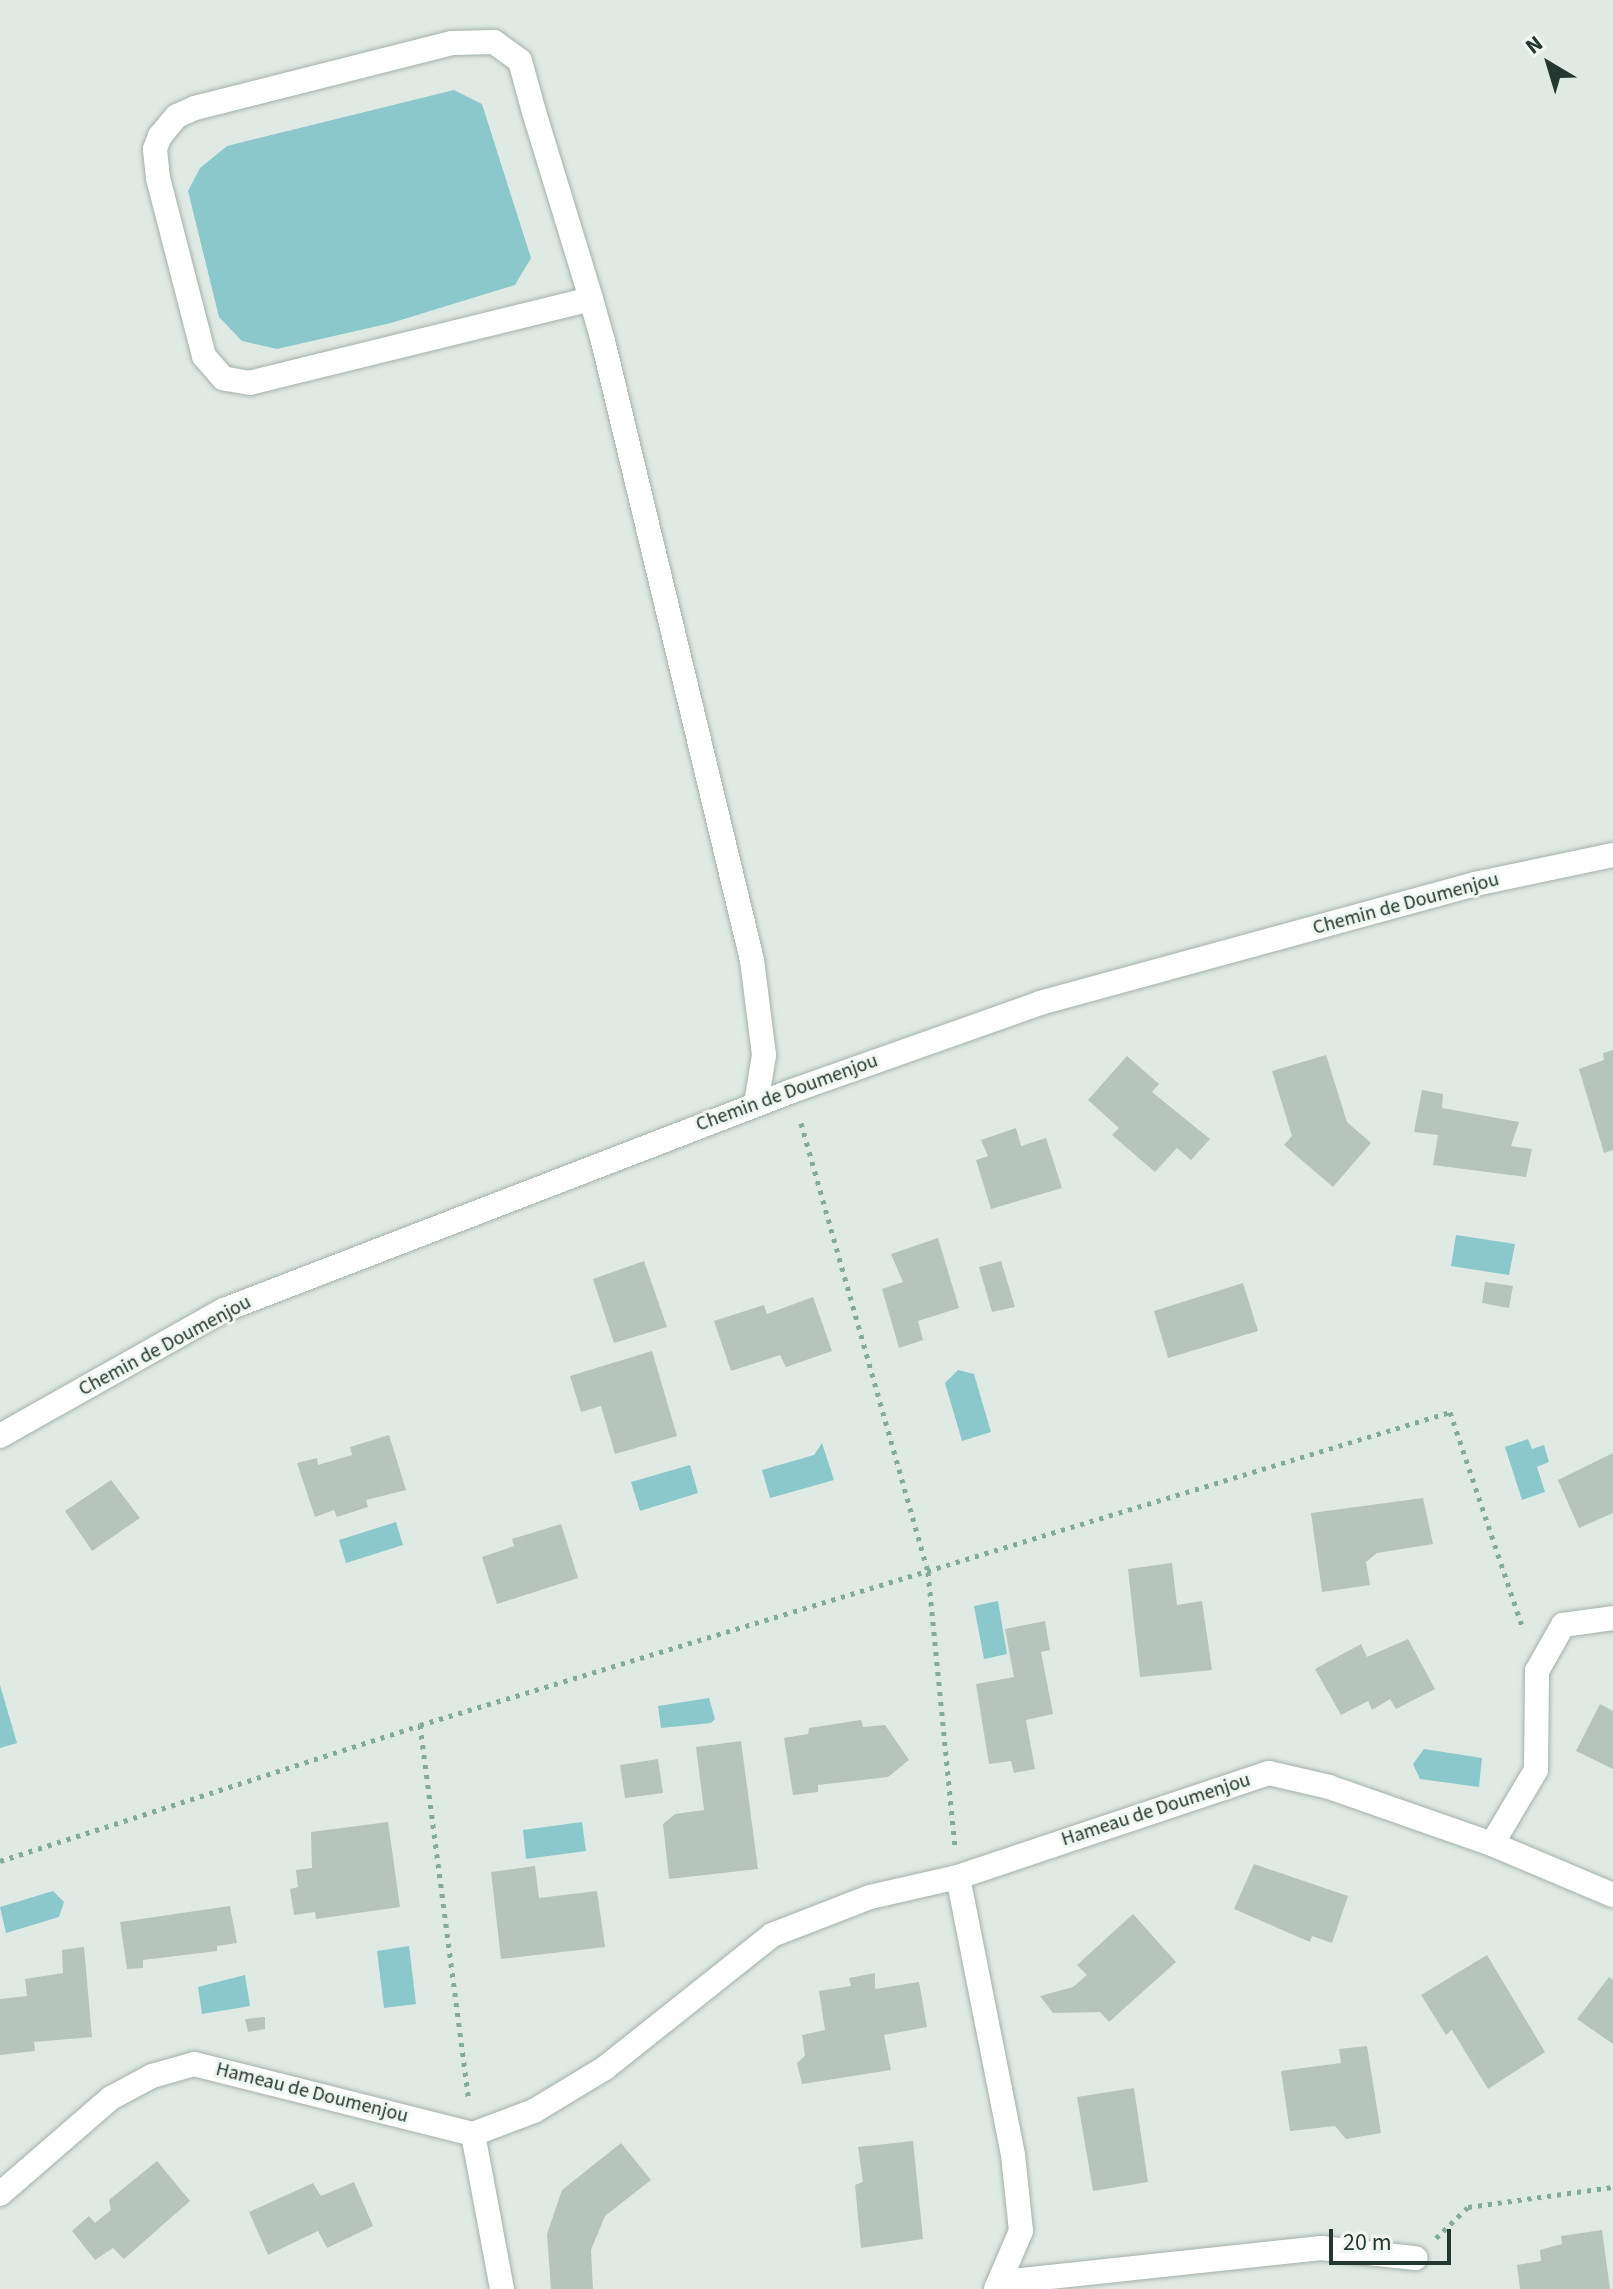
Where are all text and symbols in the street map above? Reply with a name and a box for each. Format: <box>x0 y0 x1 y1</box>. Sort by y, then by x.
north arrow <box>1509 24 1589 104</box>
text: N <box>1519 28 1550 62</box>
street label: Chemin de Doumenjou <box>1310 868 1502 940</box>
street label: Chemin de Doumenjou <box>693 1049 881 1137</box>
street label: Chemin de Doumenjou <box>75 1290 255 1402</box>
street label: Hameau de Doumenjou <box>1058 1768 1254 1852</box>
street label: Hameau de Doumenjou <box>213 2057 411 2129</box>
scale bar <box>1333 2213 1455 2263</box>
text: 20 m <box>1343 2225 1392 2260</box>

